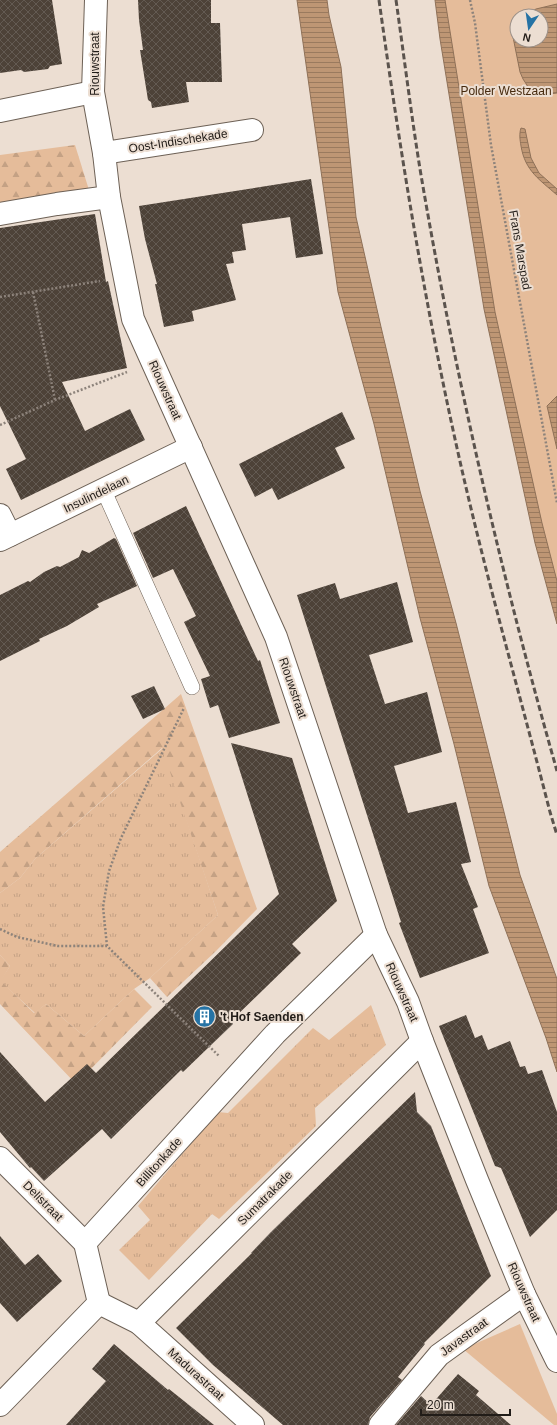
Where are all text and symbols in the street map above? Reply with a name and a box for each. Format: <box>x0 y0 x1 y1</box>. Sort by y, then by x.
north arrow <box>509 8 549 48</box>
text: N <box>521 31 532 44</box>
street label: Riouwstraat <box>88 32 102 96</box>
park label: Polder Westzaan <box>460 84 552 98</box>
street label: Oost-Indischekade <box>127 126 229 156</box>
street label: Frans Marspad <box>506 209 534 291</box>
street label: Riouwstraat <box>146 358 185 422</box>
street label: Insulindelaan <box>61 472 131 516</box>
street label: Riouwstraat <box>276 656 310 721</box>
street label: Riouwstraat <box>383 960 422 1024</box>
building icon: 't Hof Saenden <box>192 1004 218 1030</box>
place label: 't Hof Saenden <box>220 1010 304 1024</box>
street label: Billitonkade <box>133 1134 185 1189</box>
street label: Sumatrakade <box>235 1168 295 1228</box>
street label: Delistraat <box>20 1178 66 1224</box>
street label: Riouwstraat <box>505 1260 544 1324</box>
street label: Javastraat <box>437 1315 491 1359</box>
street label: Madurastraat <box>165 1345 227 1403</box>
scale bar <box>421 1391 510 1417</box>
text: 20 m <box>427 1398 454 1412</box>

